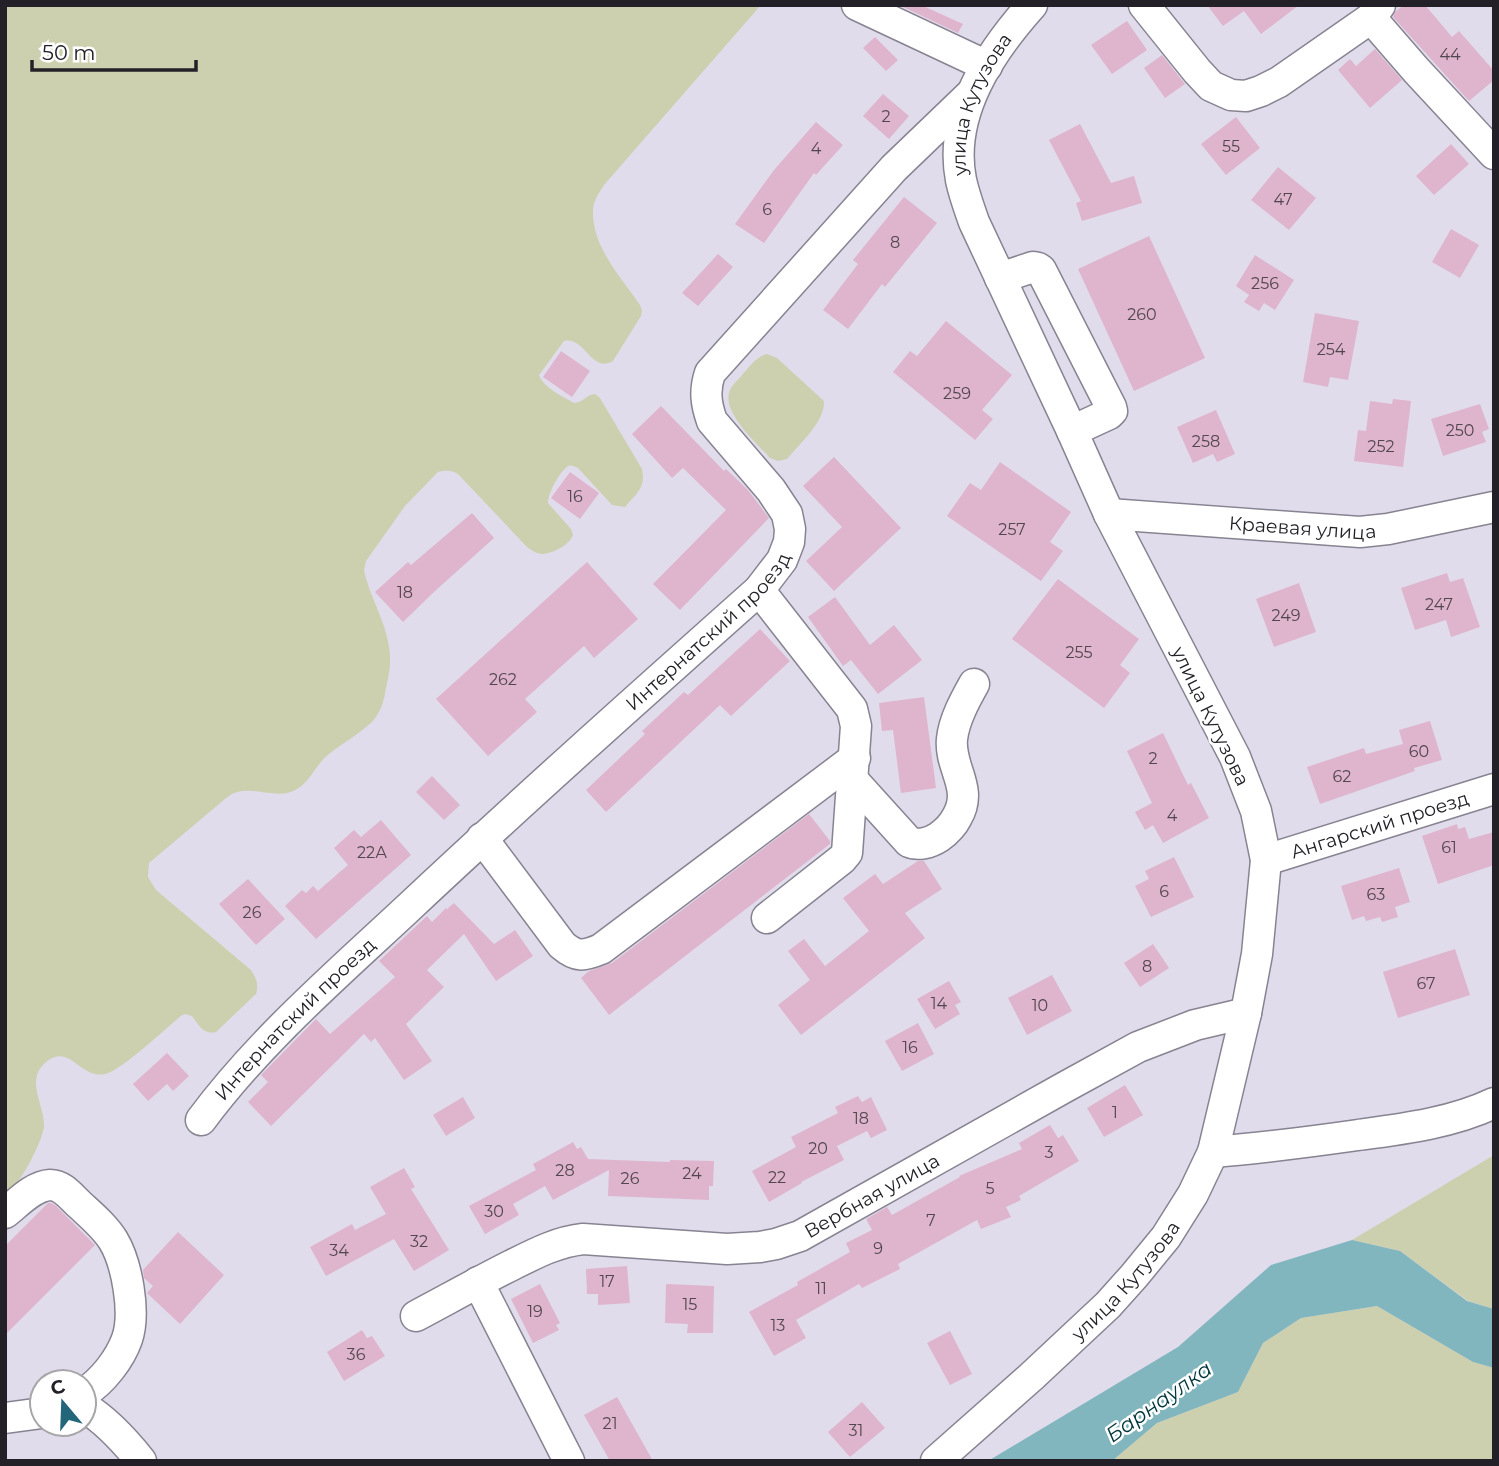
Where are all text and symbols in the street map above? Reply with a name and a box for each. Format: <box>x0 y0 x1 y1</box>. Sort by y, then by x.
scale bar <box>32 28 196 72</box>
street label: улица Кутузова <box>947 29 1017 178</box>
text: 50 m <box>42 40 96 65</box>
house number: 44 <box>1439 45 1461 64</box>
house number: 2 <box>881 107 891 126</box>
house number: 55 <box>1222 137 1240 156</box>
house number: 4 <box>811 139 822 158</box>
house number: 47 <box>1273 190 1293 209</box>
house number: 6 <box>762 200 772 219</box>
house number: 8 <box>890 233 900 252</box>
house number: 256 <box>1251 274 1279 293</box>
house number: 260 <box>1127 305 1157 324</box>
house number: 254 <box>1317 340 1346 359</box>
house number: 259 <box>943 384 971 403</box>
house number: 250 <box>1446 421 1474 440</box>
house number: 258 <box>1192 432 1220 451</box>
house number: 252 <box>1367 437 1395 456</box>
house number: 16 <box>567 487 583 506</box>
street label: Краевая улица <box>1228 512 1377 544</box>
house number: 257 <box>998 520 1026 539</box>
street label: Интернатский проезд <box>621 550 796 716</box>
house number: 18 <box>397 583 413 602</box>
house number: 247 <box>1425 595 1453 614</box>
house number: 249 <box>1272 606 1300 625</box>
street label: улица Кутузова <box>1166 642 1254 790</box>
house number: 255 <box>1065 643 1093 662</box>
house number: 262 <box>489 670 517 689</box>
house number: 60 <box>1409 742 1429 761</box>
house number: 2 <box>1148 749 1158 768</box>
house number: 62 <box>1333 767 1351 786</box>
street label: Ангарский проезд <box>1288 787 1472 864</box>
house number: 4 <box>1167 806 1178 825</box>
house number: 61 <box>1441 838 1457 857</box>
house number: 22А <box>357 843 387 862</box>
house number: 6 <box>1159 882 1169 901</box>
house number: 63 <box>1367 885 1385 904</box>
house number: 26 <box>243 903 262 922</box>
street label: Интернатский проезд <box>210 933 380 1105</box>
house number: 8 <box>1142 957 1152 976</box>
house number: 67 <box>1416 974 1436 993</box>
house number: 14 <box>931 994 948 1013</box>
house number: 10 <box>1032 996 1048 1015</box>
house number: 16 <box>902 1038 918 1057</box>
house number: 1 <box>1112 1103 1118 1122</box>
house number: 18 <box>853 1109 869 1128</box>
house number: 20 <box>808 1139 828 1158</box>
house number: 3 <box>1044 1143 1054 1162</box>
street label: Вербная улица <box>800 1149 944 1243</box>
house number: 28 <box>555 1161 575 1180</box>
house number: 24 <box>682 1164 702 1183</box>
house number: 22 <box>768 1168 786 1187</box>
house number: 26 <box>621 1169 640 1188</box>
house number: 5 <box>985 1179 995 1198</box>
house number: 30 <box>484 1202 504 1221</box>
house number: 7 <box>926 1211 936 1230</box>
street label: улица Кутузова <box>1066 1217 1185 1346</box>
house number: 32 <box>410 1232 428 1251</box>
house number: 9 <box>873 1239 883 1258</box>
house number: 34 <box>329 1241 349 1260</box>
house number: 17 <box>599 1272 615 1291</box>
house number: 11 <box>815 1279 827 1298</box>
house number: 15 <box>683 1295 697 1314</box>
house number: 19 <box>527 1302 543 1321</box>
house number: 13 <box>771 1316 785 1335</box>
house number: 36 <box>347 1345 366 1364</box>
water label: Барнаулка <box>1101 1356 1217 1447</box>
north arrow <box>28 1368 98 1438</box>
text: С <box>47 1374 68 1401</box>
house number: 21 <box>603 1414 617 1433</box>
house number: 31 <box>849 1421 863 1440</box>

